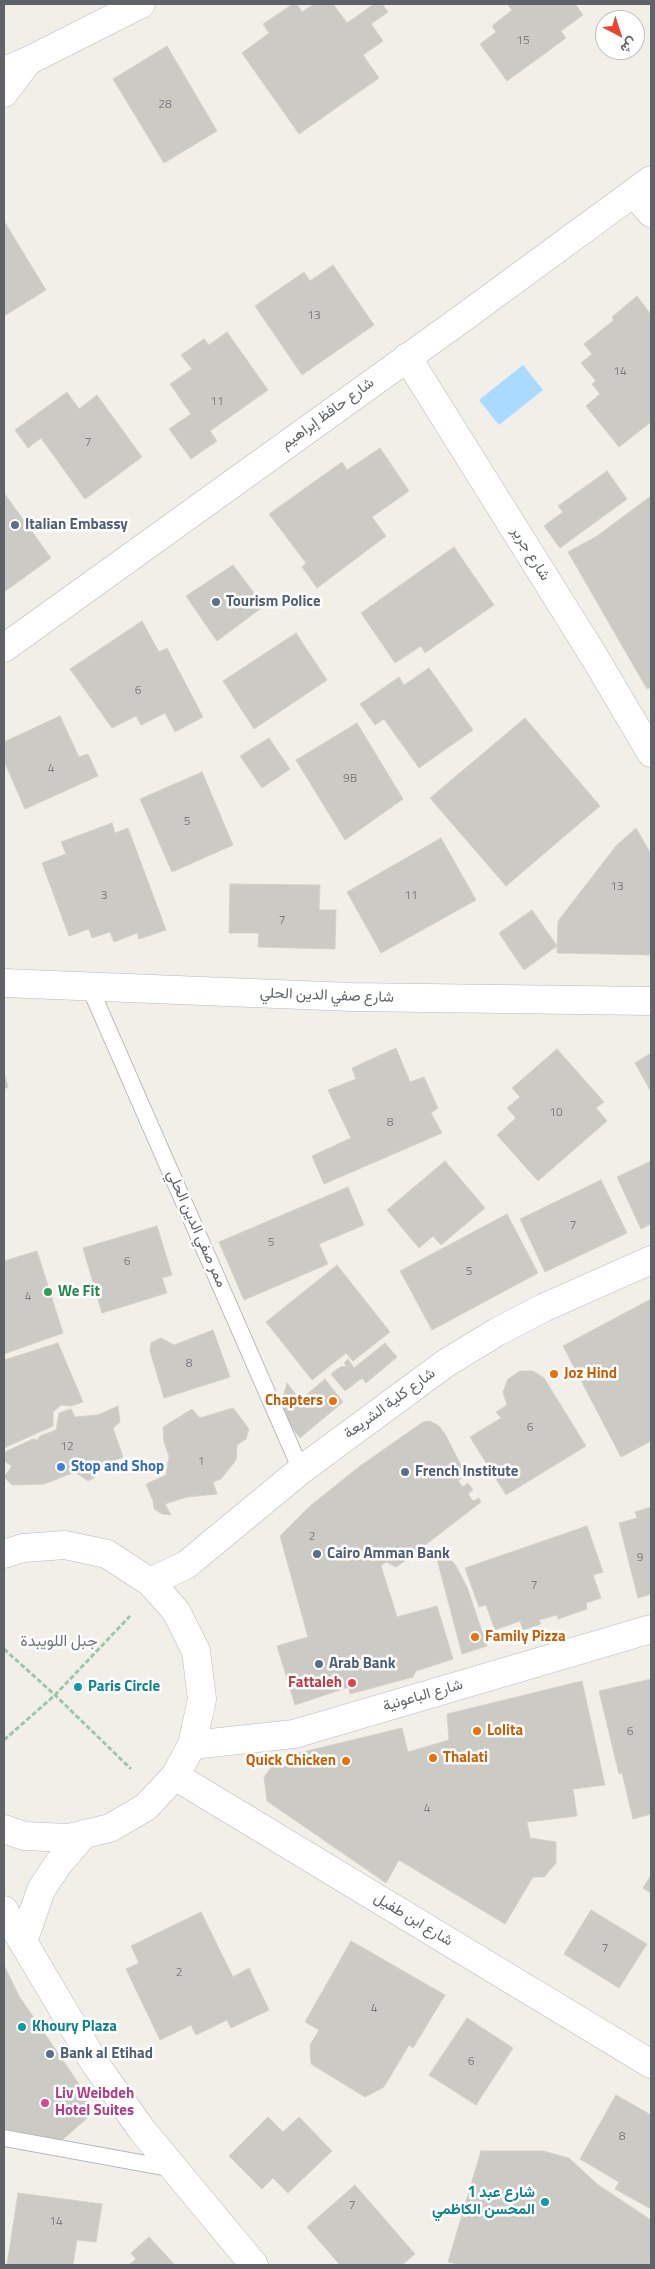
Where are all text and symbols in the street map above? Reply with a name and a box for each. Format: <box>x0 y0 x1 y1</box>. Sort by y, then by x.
north arrow <box>595 10 645 60</box>
text: ش <box>616 33 643 60</box>
house number: 15 <box>516 34 530 48</box>
house number: 28 <box>158 98 172 112</box>
house number: 13 <box>307 309 321 323</box>
house number: 14 <box>613 365 627 379</box>
street label: شارع حافظ إبراهيم <box>278 374 378 454</box>
house number: 11 <box>210 395 224 409</box>
house number: 7 <box>85 436 91 450</box>
place label: Italian Embassy <box>25 516 128 534</box>
marker: Italian Embassy <box>9 519 21 531</box>
street label: شارع جرير <box>506 524 554 584</box>
place label: Tourism Police <box>226 593 321 611</box>
marker: Tourism Police <box>210 596 222 608</box>
house number: 6 <box>135 684 141 698</box>
house number: 4 <box>48 762 54 776</box>
house number: 9B <box>343 772 357 786</box>
house number: 5 <box>184 815 190 829</box>
house number: 13 <box>610 880 624 894</box>
house number: 3 <box>101 889 107 903</box>
house number: 11 <box>404 889 418 903</box>
house number: 7 <box>279 914 285 928</box>
street label: شارع صفي الدين الحلي <box>260 985 394 1007</box>
house number: 10 <box>549 1106 563 1120</box>
house number: 8 <box>387 1116 393 1130</box>
street label: ممر صفي الدين الحلي <box>162 1168 230 1290</box>
house number: 7 <box>570 1219 576 1233</box>
house number: 5 <box>268 1236 274 1250</box>
house number: 6 <box>124 1255 130 1269</box>
house number: 5 <box>466 1265 472 1279</box>
place label: We Fit <box>58 1283 100 1301</box>
marker: We Fit <box>42 1286 54 1298</box>
house number: 4 <box>25 1290 31 1304</box>
house number: 8 <box>186 1357 192 1371</box>
street label: شارع كلية الشريعة <box>341 1365 439 1443</box>
place label: Joz Hind <box>564 1365 617 1383</box>
marker: Joz Hind <box>548 1368 560 1380</box>
place label: Chapters <box>265 1392 323 1410</box>
marker: Chapters <box>327 1395 339 1407</box>
house number: 6 <box>527 1421 533 1435</box>
house number: 12 <box>60 1440 74 1454</box>
house number: 1 <box>198 1455 204 1469</box>
place label: Stop and Shop <box>71 1458 164 1476</box>
marker: Stop and Shop <box>55 1461 67 1473</box>
place label: French Institute <box>415 1463 518 1481</box>
marker: French Institute <box>399 1466 411 1478</box>
house number: 2 <box>309 1530 315 1544</box>
place label: Cairo Amman Bank <box>327 1545 450 1563</box>
marker: Cairo Amman Bank <box>311 1548 323 1560</box>
house number: 9 <box>637 1551 643 1565</box>
house number: 7 <box>531 1579 537 1593</box>
place label: Family Pizza <box>485 1628 566 1646</box>
marker: Family Pizza <box>469 1631 481 1643</box>
district label: جبل اللويبدة <box>20 1632 98 1652</box>
place label: Arab Bank <box>329 1655 396 1673</box>
marker: Arab Bank <box>313 1658 325 1670</box>
place label: Fattaleh <box>288 1674 342 1692</box>
street label: شارع الباعونية <box>381 1676 465 1716</box>
marker: Fattaleh <box>346 1677 358 1689</box>
place label: Paris Circle <box>88 1678 160 1696</box>
marker: Paris Circle <box>72 1681 84 1693</box>
place label: Lolita <box>487 1722 523 1740</box>
marker: Lolita <box>471 1725 483 1737</box>
house number: 6 <box>627 1725 633 1739</box>
place label: Thalati <box>443 1749 488 1767</box>
place label: Quick Chicken <box>246 1752 336 1770</box>
marker: Thalati <box>427 1752 439 1764</box>
marker: Quick Chicken <box>340 1755 352 1767</box>
house number: 4 <box>424 1802 430 1816</box>
street label: شارع ابن طفيل <box>370 1889 456 1951</box>
house number: 7 <box>602 1942 608 1956</box>
house number: 2 <box>176 1966 182 1980</box>
house number: 4 <box>371 2002 377 2016</box>
place label: Khoury Plaza <box>32 2018 117 2036</box>
marker: Khoury Plaza <box>16 2021 28 2033</box>
place label: Bank al Etihad <box>60 2045 153 2063</box>
marker: Bank al Etihad <box>44 2048 56 2060</box>
house number: 6 <box>468 2055 474 2069</box>
place label: Liv Weibdeh Hotel Suites <box>55 2085 134 2120</box>
marker: Liv Weibdeh Hotel Suites <box>39 2097 51 2109</box>
house number: 8 <box>619 2130 625 2144</box>
place label: 1 شارع عبد المحسن الكاظمي <box>432 2184 535 2219</box>
marker: 1 شارع عبد المحسن الكاظمي <box>539 2196 551 2208</box>
house number: 7 <box>349 2199 355 2213</box>
house number: 14 <box>49 2215 63 2229</box>

